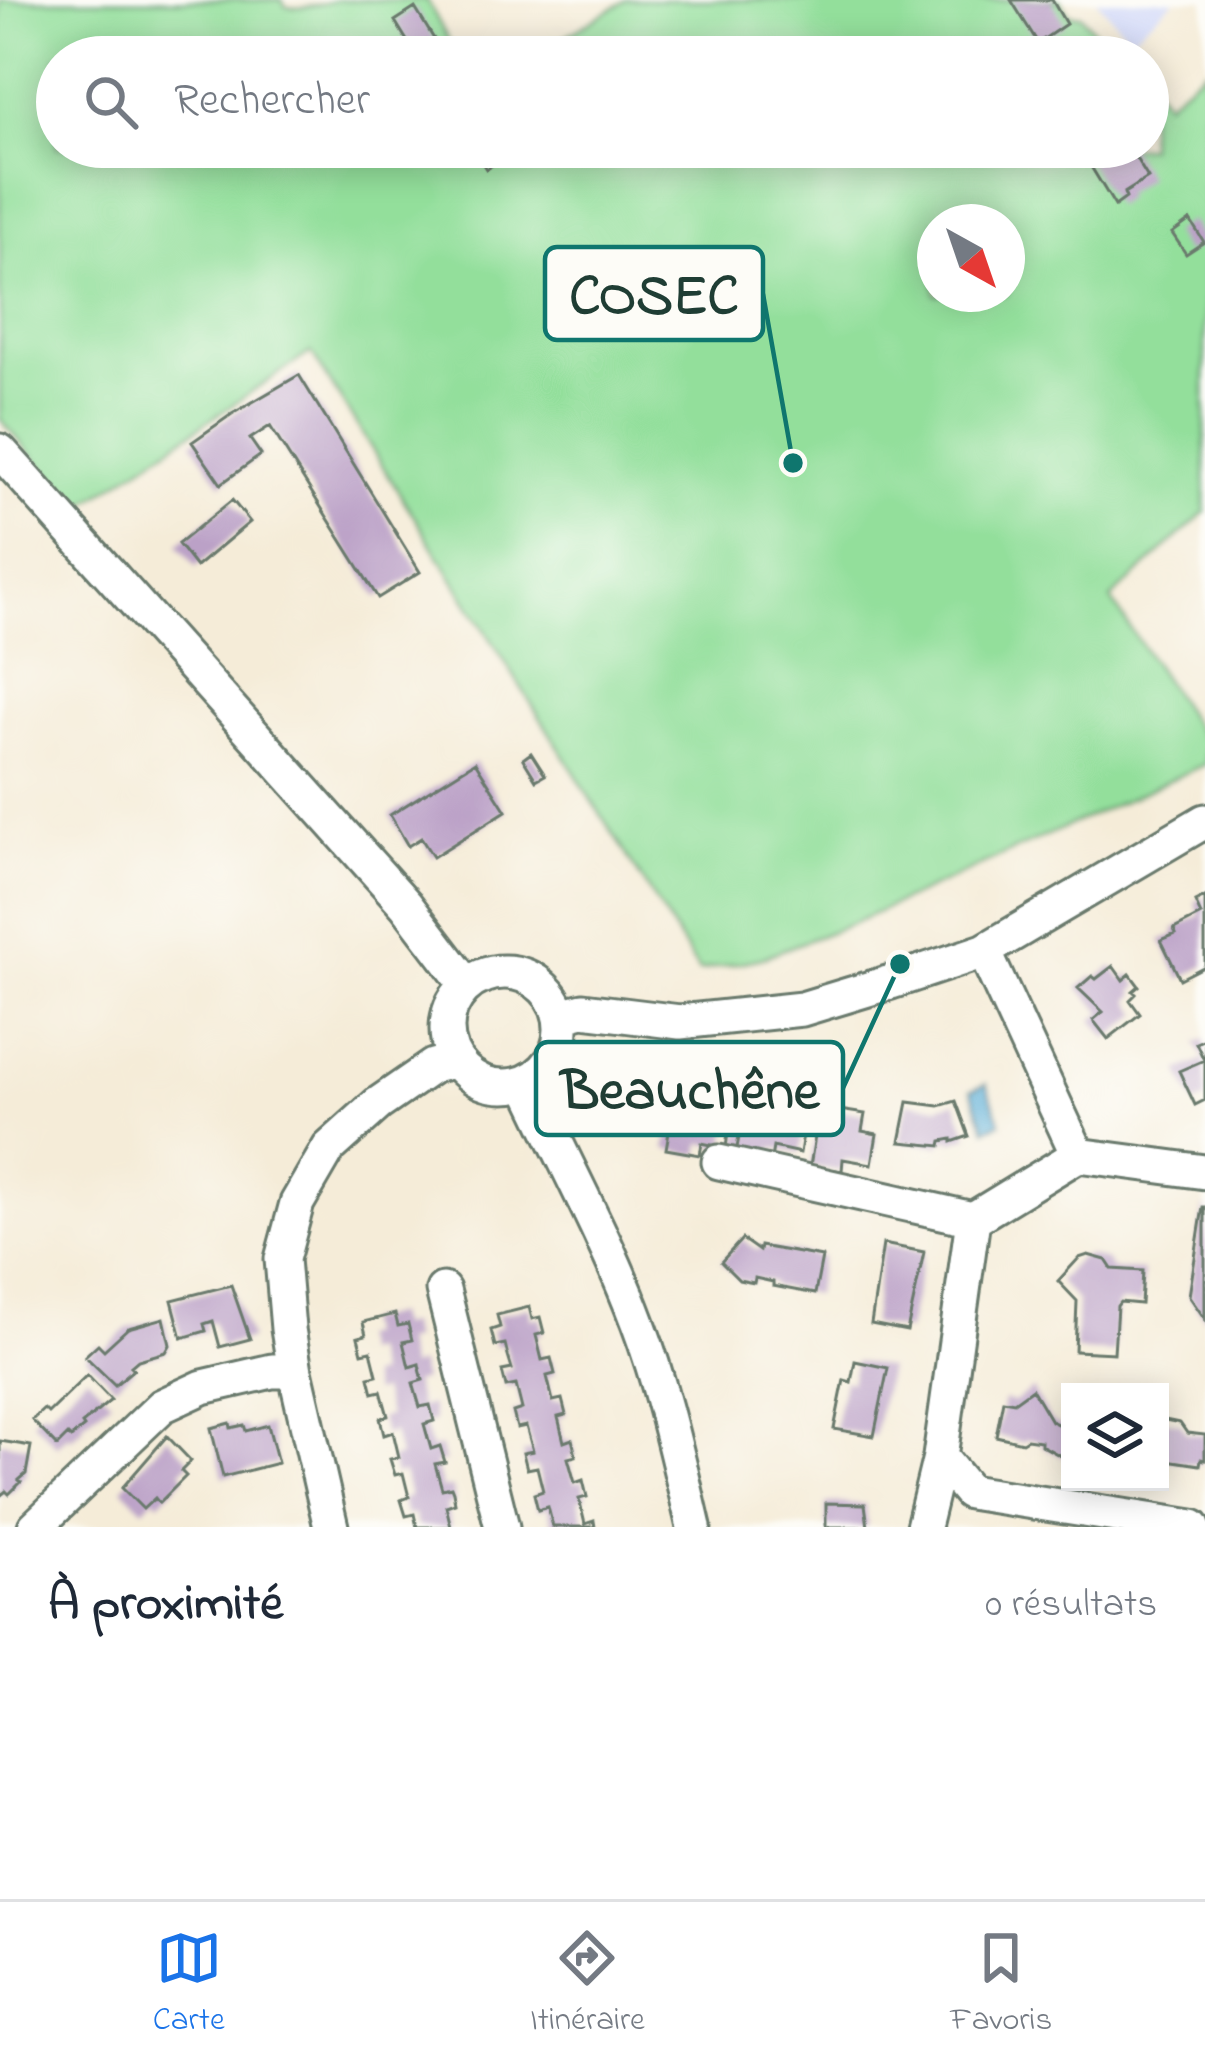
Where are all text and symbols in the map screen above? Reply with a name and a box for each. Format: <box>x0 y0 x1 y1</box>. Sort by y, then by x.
search box <box>36 36 1169 168</box>
icon: search <box>78 69 144 135</box>
text: Rechercher <box>174 69 370 135</box>
north arrow <box>917 204 1025 312</box>
callout: COSEC <box>545 247 763 340</box>
text: COSEC <box>569 258 739 341</box>
callout: Beauchêne <box>536 1042 843 1135</box>
text: Beauchêne <box>558 1053 821 1136</box>
map controls <box>1061 1383 1169 1491</box>
button: layers <box>1061 1383 1169 1491</box>
text: À proximité <box>48 1568 283 1643</box>
text: 0 résultats <box>985 1577 1157 1634</box>
tab: Carte <box>153 1925 225 2045</box>
tab: Itinéraire <box>530 1925 645 2045</box>
tab: Favoris <box>950 1925 1052 2045</box>

